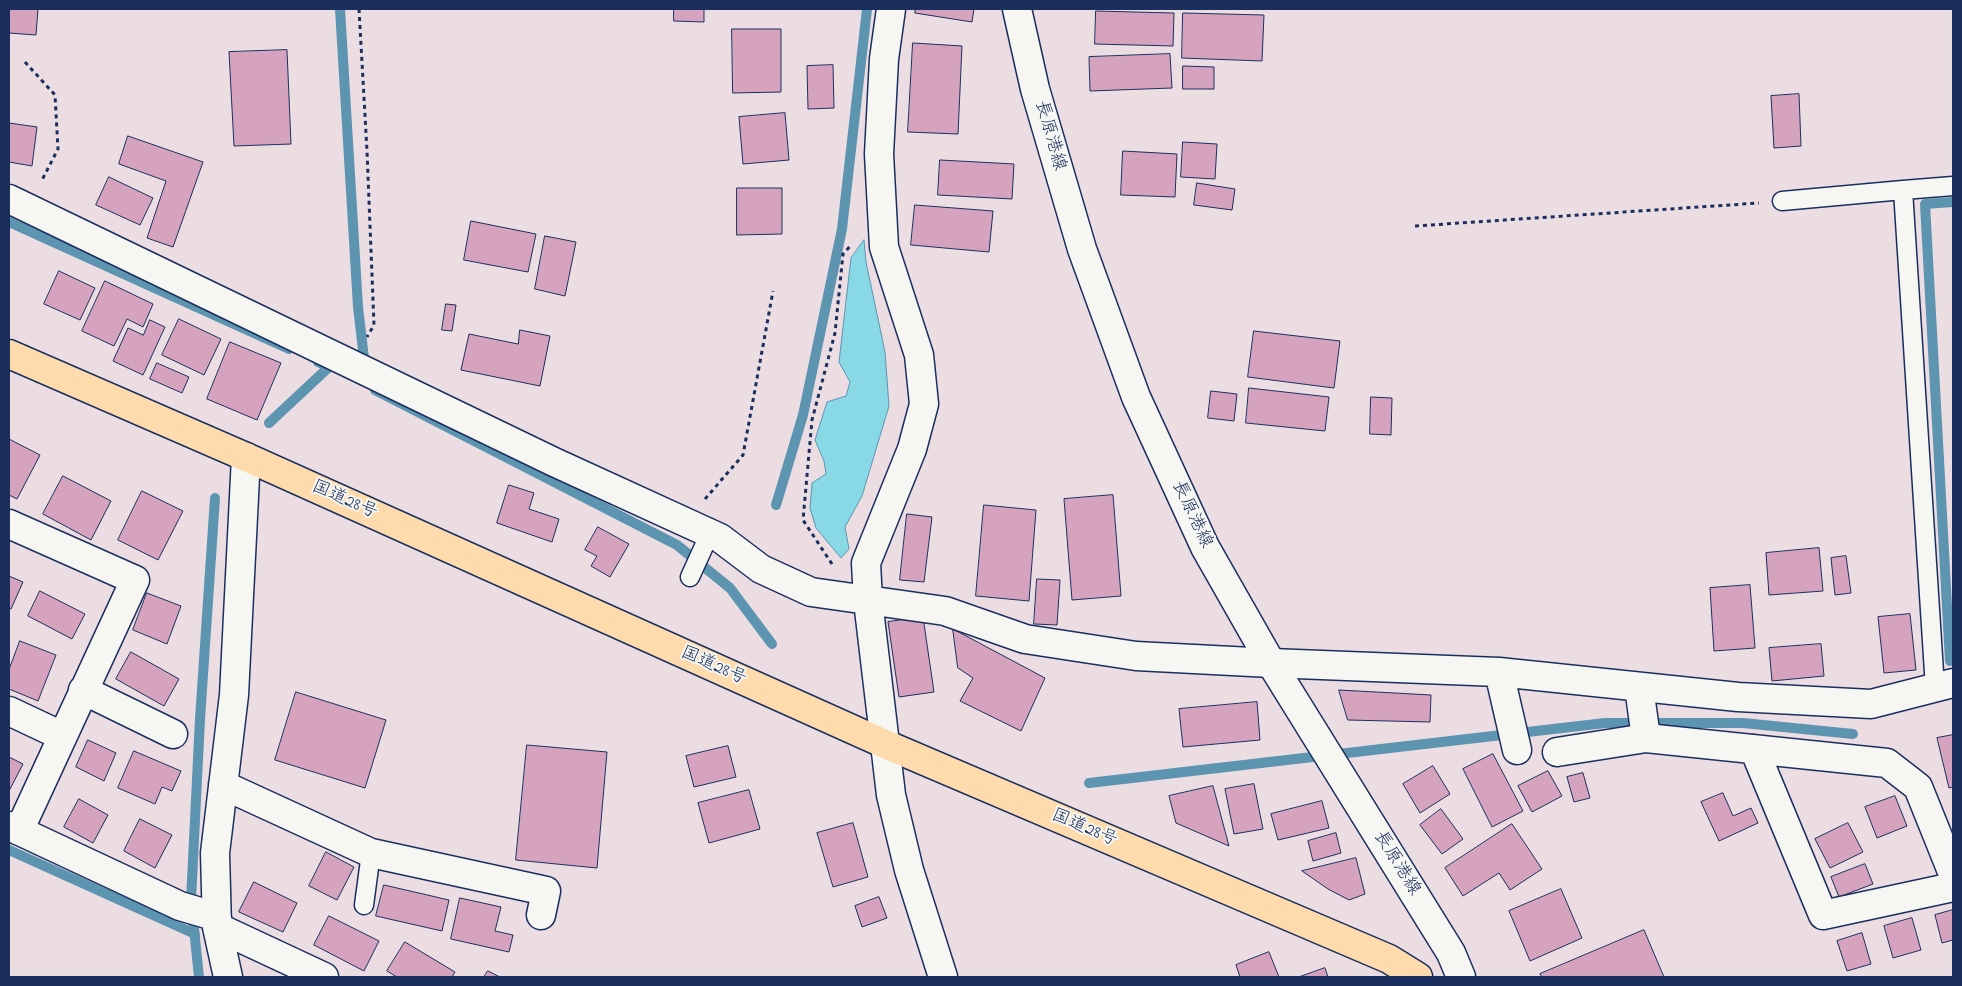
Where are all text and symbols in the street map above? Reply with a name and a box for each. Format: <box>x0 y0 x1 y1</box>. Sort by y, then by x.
street label: 長原港線 <box>1029 98 1069 174</box>
street label: 国道28号 <box>308 477 380 525</box>
street label: 長原港線 <box>1166 478 1216 552</box>
street label: 国道28号 <box>677 643 749 691</box>
street label: 国道28号 <box>1048 805 1120 853</box>
street label: 長原港線 <box>1368 828 1424 900</box>

